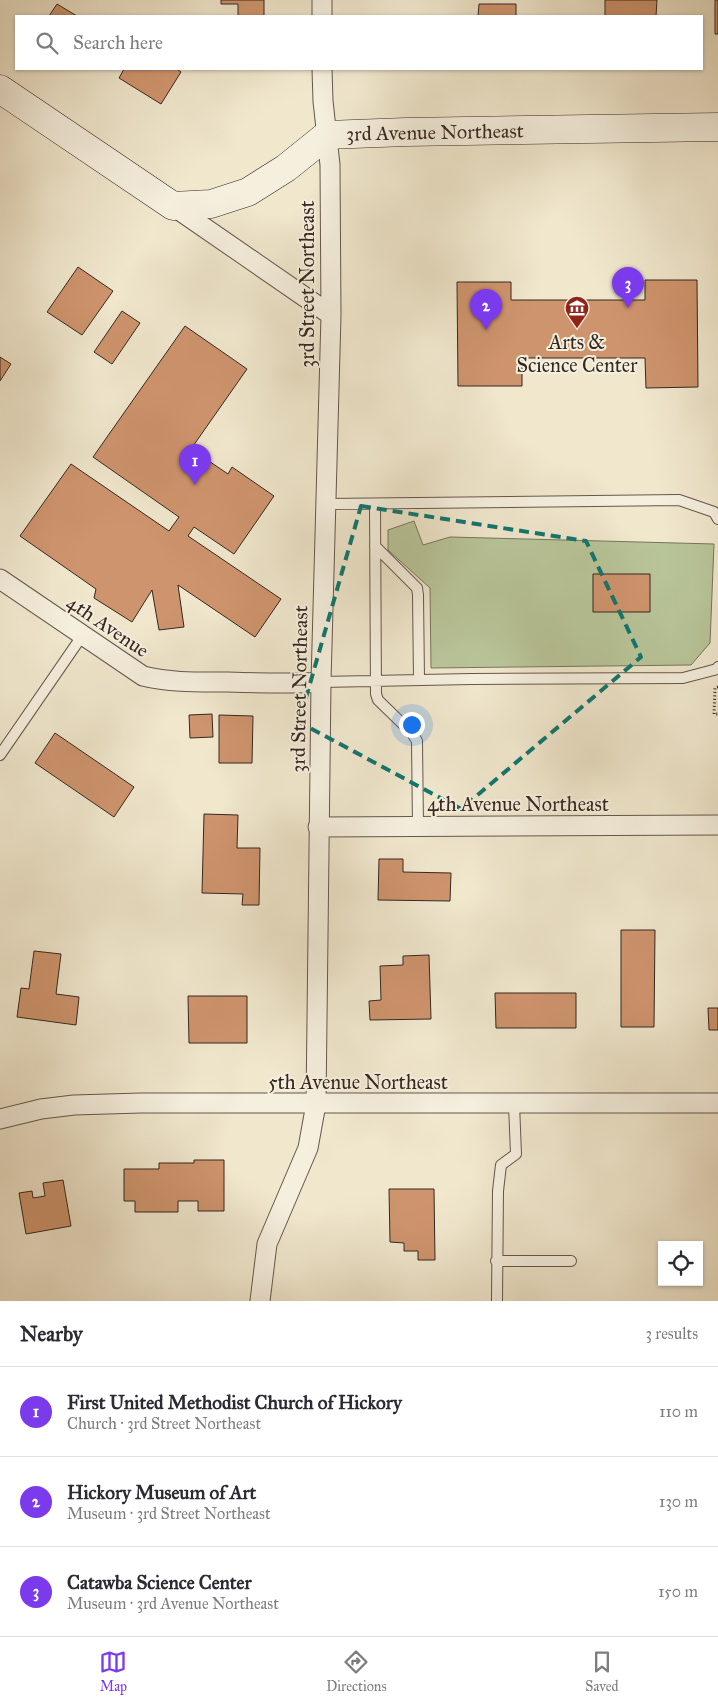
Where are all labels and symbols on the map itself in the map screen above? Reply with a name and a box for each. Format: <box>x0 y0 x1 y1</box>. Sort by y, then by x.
street label: 3rd Avenue Northeast <box>346 118 524 146</box>
street label: 3rd Street Northeast <box>295 200 319 368</box>
pin: 3 <box>612 267 644 308</box>
pin: 2 <box>470 289 502 330</box>
museum icon: Arts & Science Center <box>564 295 590 329</box>
place label: Arts & Science Center <box>516 330 638 377</box>
pin: 1 <box>179 444 211 485</box>
street label: 4th Avenue <box>62 590 154 662</box>
street label: 3rd Street Northeast <box>286 605 312 773</box>
your location <box>399 712 425 738</box>
street label: 4th Avenue Northeast <box>427 792 609 816</box>
street label: 5th Avenue Northeast <box>268 1070 448 1094</box>

